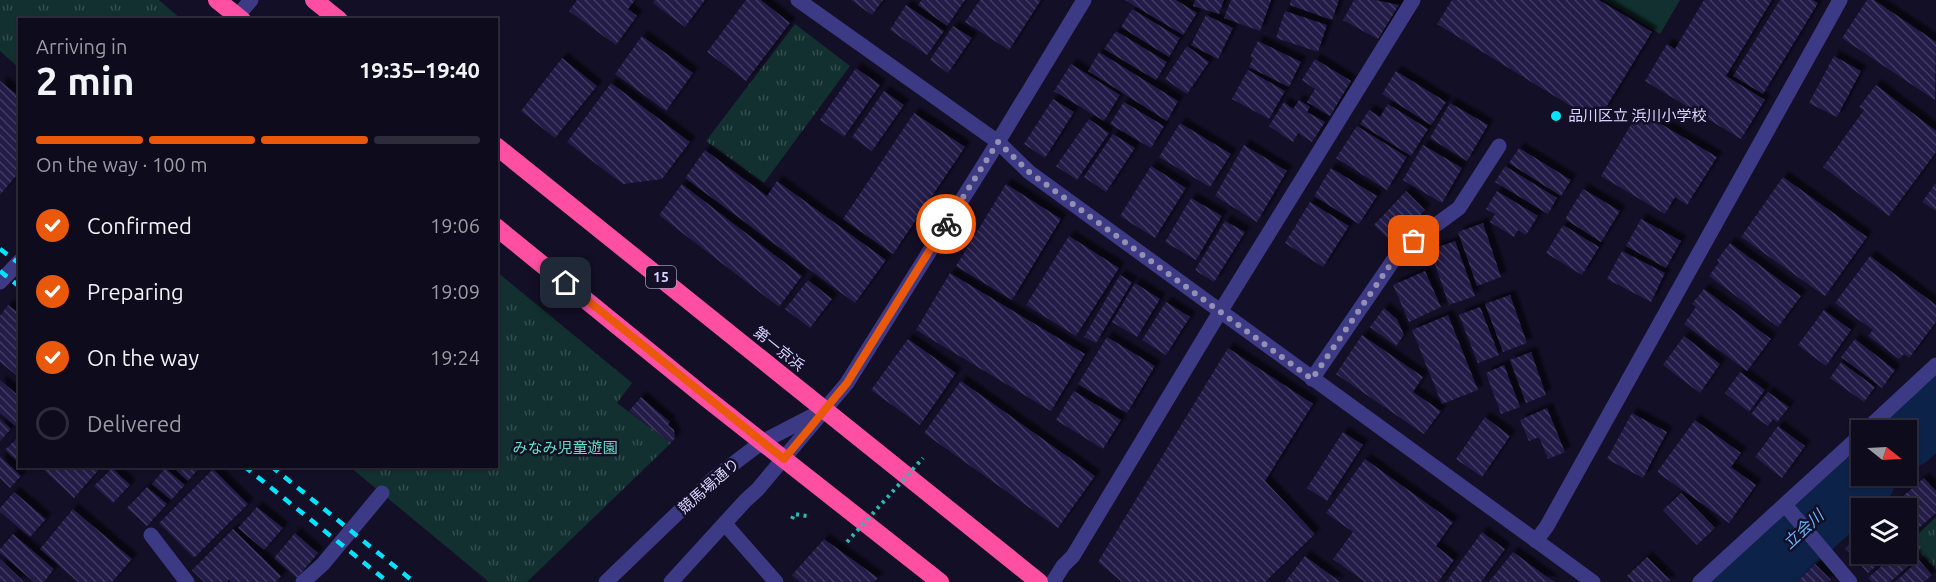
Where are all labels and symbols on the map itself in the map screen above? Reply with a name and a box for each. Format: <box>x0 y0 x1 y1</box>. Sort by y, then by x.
place label: 品川区立 浜川小学校 <box>1568 107 1706 124</box>
marker: 品川区立 浜川小学校 <box>1549 109 1563 123</box>
courier <box>916 194 976 254</box>
pin <box>1388 215 1439 266</box>
pin <box>540 257 591 308</box>
road number: 15 <box>646 266 676 288</box>
street label: 第一京浜 <box>751 323 808 374</box>
north arrow <box>1851 420 1917 486</box>
park label: みなみ児童遊園 <box>512 439 618 456</box>
street label: 競馬場通り <box>675 455 743 517</box>
water label: 立会川 <box>1779 505 1828 552</box>

